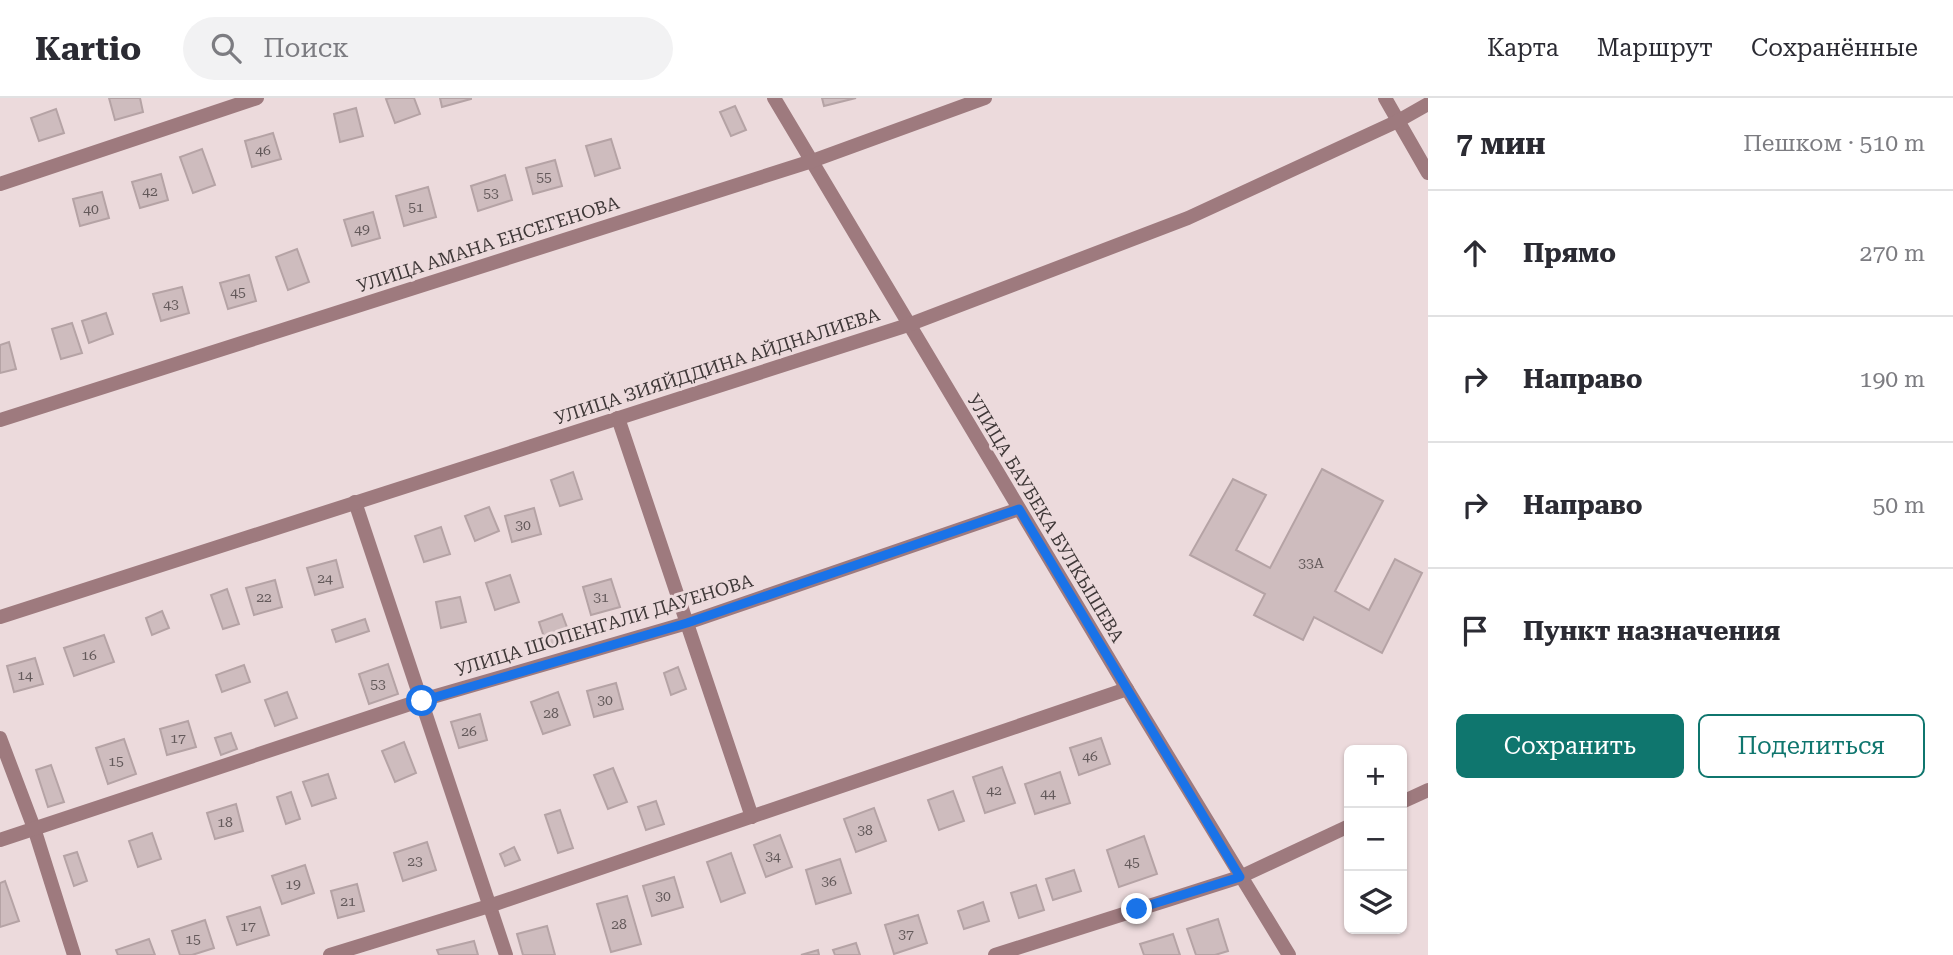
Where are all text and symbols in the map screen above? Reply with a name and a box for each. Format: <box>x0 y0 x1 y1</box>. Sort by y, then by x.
search box <box>183 17 673 80</box>
text: Kartio <box>35 29 141 68</box>
icon: search <box>207 29 245 67</box>
text: Поиск <box>263 33 349 63</box>
text: Карта <box>1487 34 1559 62</box>
text: Маршрут <box>1597 34 1713 62</box>
text: Сохранённые <box>1751 34 1918 62</box>
text: 7 мин <box>1456 126 1546 161</box>
text: Пешком · 510 m <box>1743 130 1925 157</box>
house number: 46 <box>255 142 271 158</box>
house number: 55 <box>536 169 552 185</box>
house number: 42 <box>142 183 158 199</box>
house number: 53 <box>483 185 499 201</box>
street label: УЛИЦА АМАНА ЕНСЕГЕНОВА <box>354 192 622 296</box>
house number: 51 <box>408 199 424 215</box>
house number: 40 <box>83 201 99 217</box>
house number: 49 <box>354 221 370 237</box>
icon: ahead <box>1456 234 1494 272</box>
text: Прямо <box>1523 238 1616 268</box>
text: 270 m <box>1860 240 1925 267</box>
house number: 45 <box>230 284 246 300</box>
house number: 43 <box>163 296 179 312</box>
street label: УЛИЦА ЗИЯЙДДИНА АЙДНАЛИЕВА <box>552 303 883 429</box>
icon: right <box>1456 360 1494 398</box>
text: Направо <box>1523 364 1643 394</box>
text: 190 m <box>1860 366 1925 393</box>
street label: УЛИЦА БАУБЕКА БУЛКЫШЕВА <box>963 390 1129 646</box>
icon: right <box>1456 486 1494 524</box>
text: Направо <box>1523 490 1643 520</box>
text: 50 m <box>1872 492 1925 519</box>
house number: 30 <box>515 517 531 533</box>
house number: 33А <box>1298 555 1324 571</box>
street label: УЛИЦА ШОПЕНГАЛИ ДАУЕНОВА <box>453 569 756 680</box>
house number: 24 <box>317 570 333 586</box>
house number: 22 <box>256 589 272 605</box>
house number: 31 <box>593 589 609 605</box>
icon: arrive <box>1456 612 1494 650</box>
text: Пункт назначения <box>1523 616 1780 646</box>
house number: 16 <box>81 647 97 663</box>
house number: 14 <box>17 667 33 683</box>
house number: 53 <box>370 676 386 692</box>
route start <box>406 685 437 716</box>
house number: 30 <box>597 692 613 708</box>
house number: 28 <box>543 705 559 721</box>
button: Сохранить <box>1456 714 1684 778</box>
button: Поделиться <box>1698 714 1925 778</box>
house number: 26 <box>461 723 477 739</box>
house number: 17 <box>170 730 186 746</box>
map controls <box>1344 745 1407 934</box>
button: + <box>1344 745 1407 808</box>
house number: 46 <box>1082 748 1098 764</box>
house number: 15 <box>108 753 124 769</box>
house number: 42 <box>986 782 1002 798</box>
house number: 44 <box>1040 785 1056 801</box>
button: − <box>1344 808 1407 871</box>
house number: 18 <box>217 814 233 830</box>
house number: 38 <box>857 822 873 838</box>
house number: 34 <box>765 848 781 864</box>
house number: 23 <box>407 853 423 869</box>
house number: 45 <box>1124 854 1140 870</box>
button: layers <box>1344 871 1407 934</box>
house number: 36 <box>821 873 837 889</box>
house number: 19 <box>285 876 301 892</box>
house number: 30 <box>655 888 671 904</box>
house number: 21 <box>340 893 356 909</box>
route end <box>1121 893 1152 924</box>
house number: 28 <box>611 916 627 932</box>
house number: 17 <box>240 918 256 934</box>
house number: 37 <box>898 926 914 942</box>
house number: 15 <box>185 931 201 947</box>

